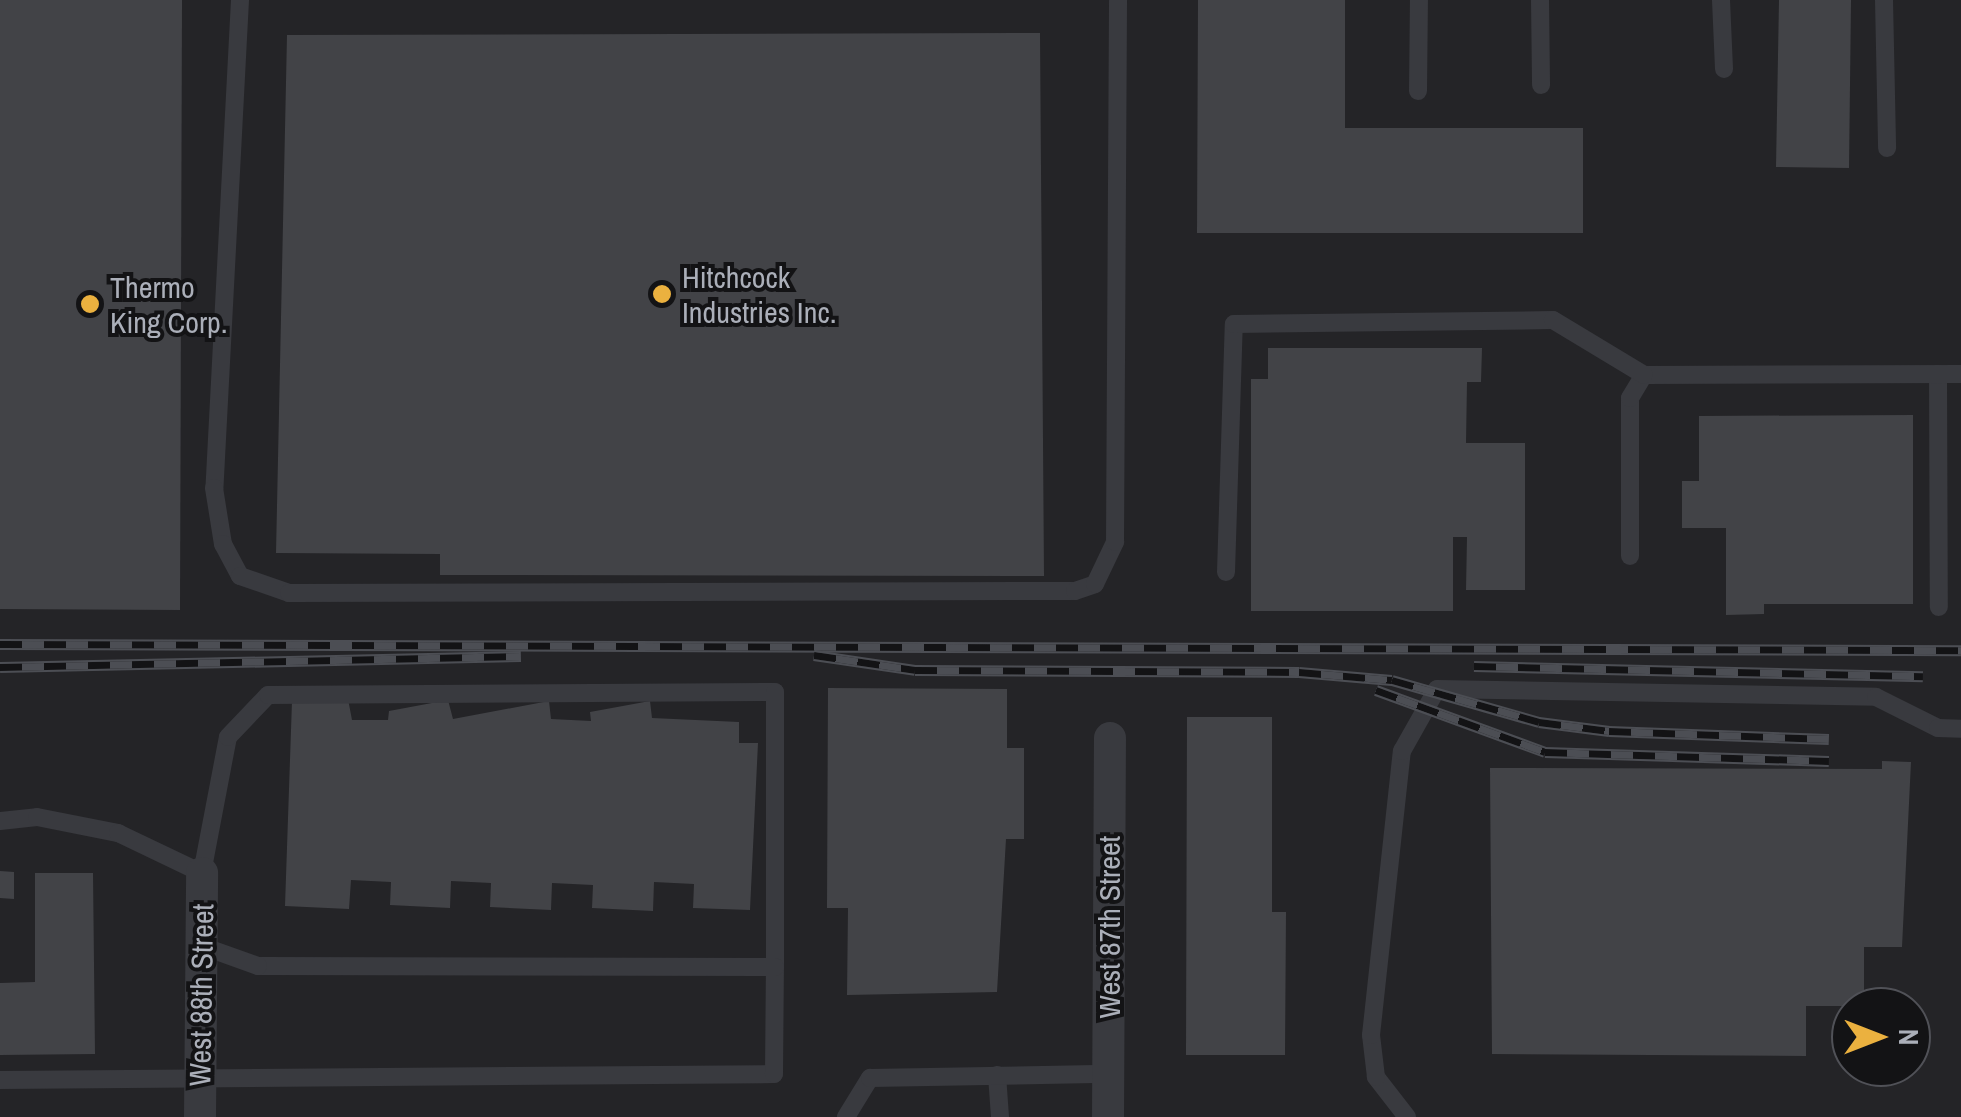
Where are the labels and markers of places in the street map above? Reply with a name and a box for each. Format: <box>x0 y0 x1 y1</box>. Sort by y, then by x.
place label: Hitchcock Industries Inc. <box>682 259 837 330</box>
place label: Thermo King Corp. <box>110 269 228 340</box>
marker: Hitchcock Industries Inc. <box>651 283 673 305</box>
marker: Thermo King Corp. <box>79 293 101 315</box>

